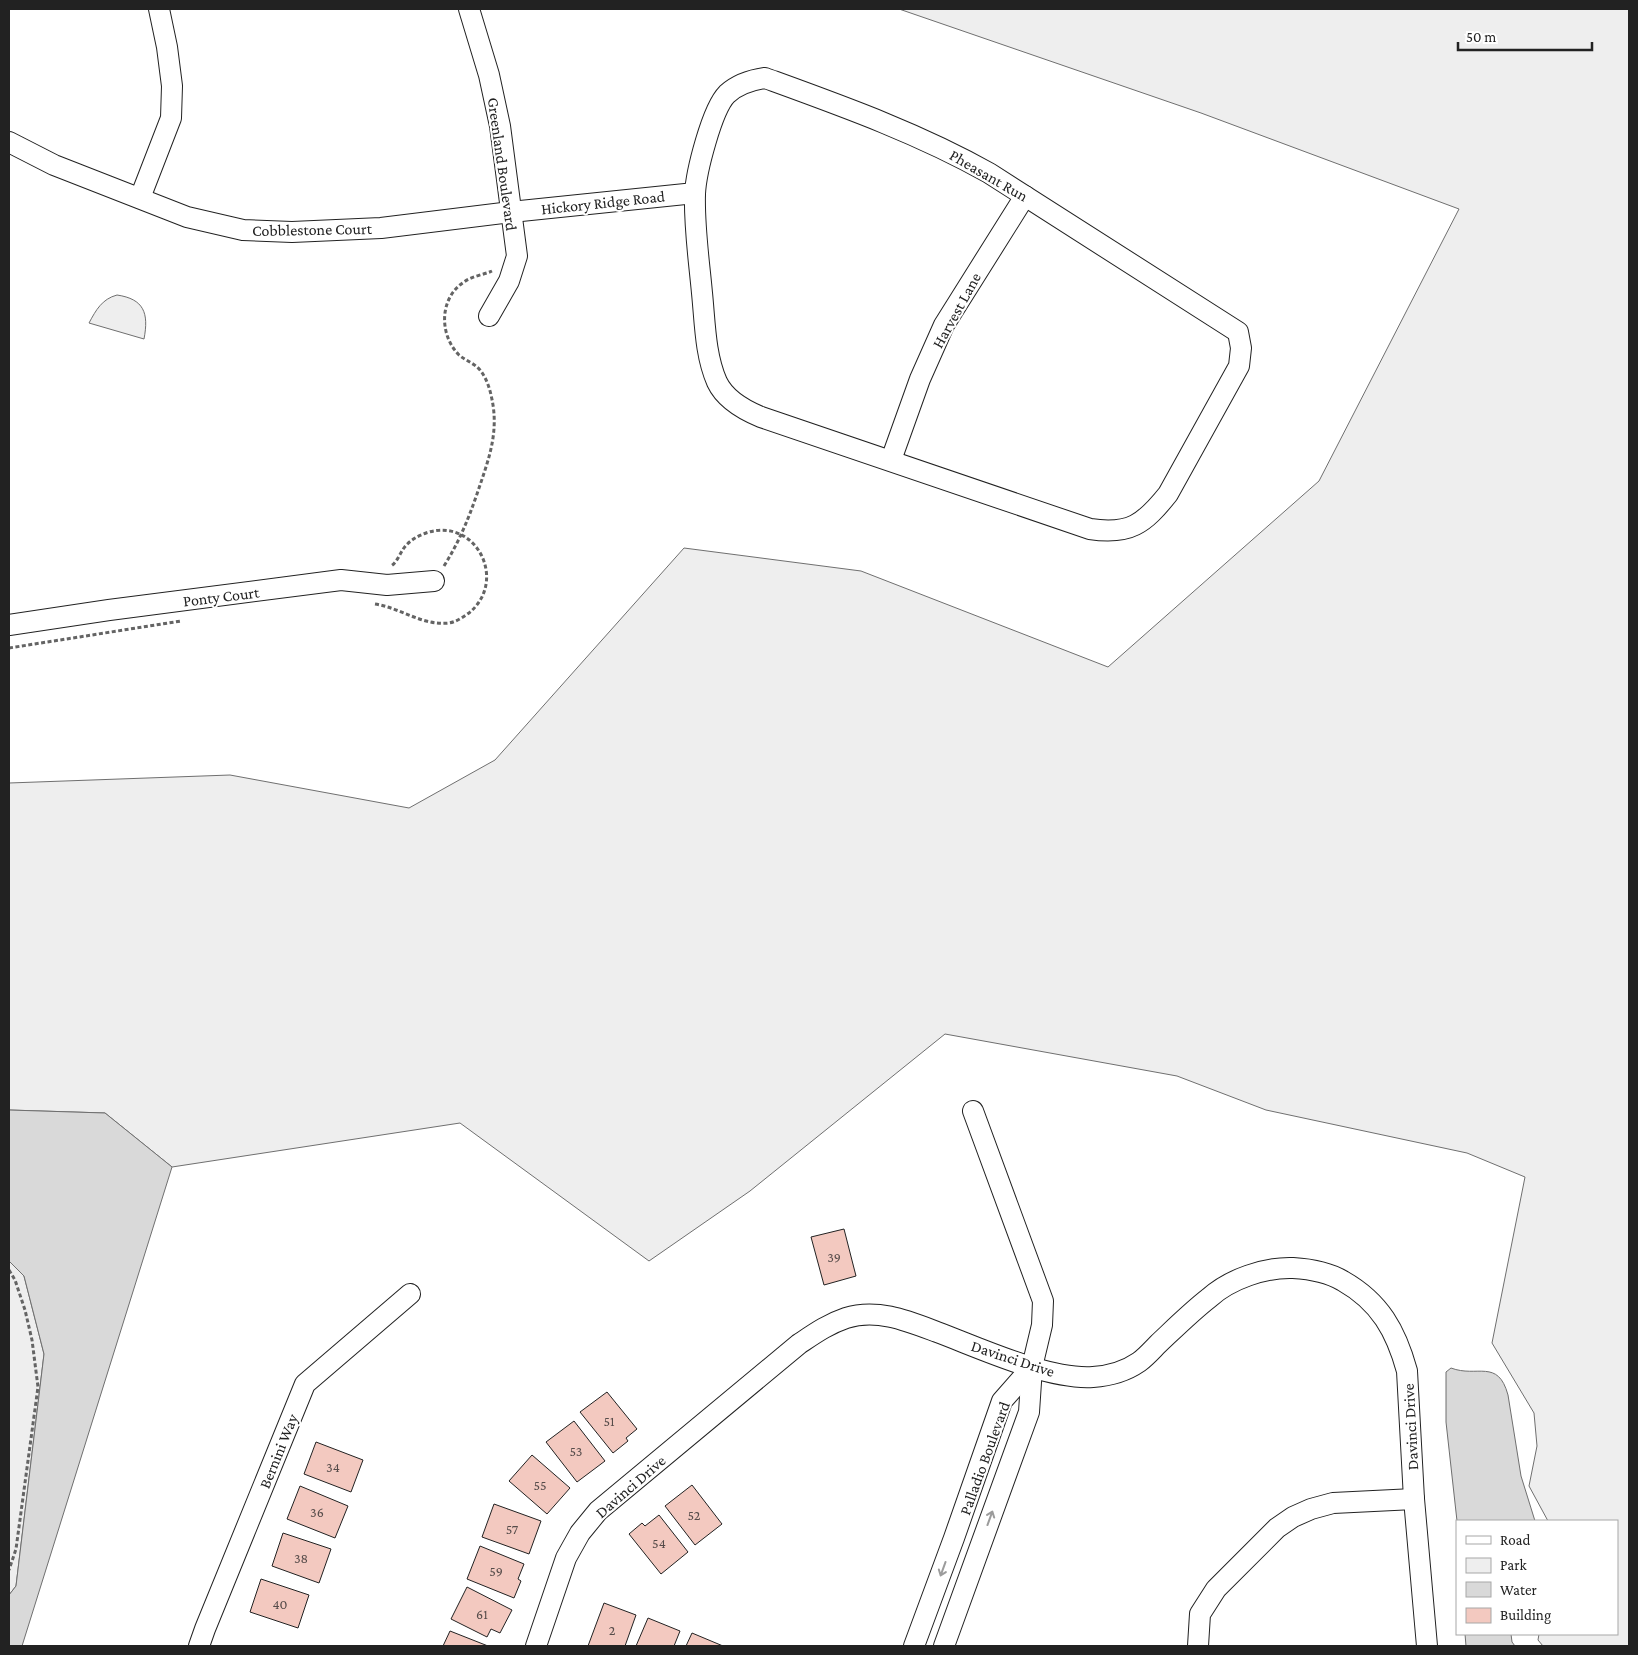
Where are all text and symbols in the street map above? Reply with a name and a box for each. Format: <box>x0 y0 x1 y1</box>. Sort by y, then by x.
scale bar <box>1458 20 1592 52</box>
text: 50 m <box>1466 29 1496 45</box>
street label: Greenland Boulevard <box>485 96 520 232</box>
street label: Pheasant Run <box>947 146 1031 205</box>
street label: Hickory Ridge Road <box>540 187 666 218</box>
street label: Cobblestone Court <box>252 220 373 239</box>
street label: Harvest Lane <box>929 270 984 351</box>
street label: Ponty Court <box>182 583 261 611</box>
house number: 39 <box>827 1249 841 1265</box>
street label: Davinci Drive <box>969 1337 1057 1380</box>
street label: Davinci Drive <box>1400 1383 1421 1471</box>
street label: Palladio Boulevard <box>956 1399 1013 1517</box>
street label: Bernini Way <box>256 1411 302 1491</box>
house number: 51 <box>603 1413 615 1429</box>
house number: 53 <box>569 1443 583 1459</box>
street label: Davinci Drive <box>592 1451 669 1521</box>
house number: 34 <box>326 1459 340 1475</box>
house number: 55 <box>533 1477 547 1493</box>
house number: 36 <box>310 1504 324 1520</box>
house number: 52 <box>688 1507 701 1523</box>
one-way arrow <box>986 1511 995 1526</box>
legend <box>1456 1520 1618 1635</box>
house number: 57 <box>506 1521 519 1537</box>
text: Road <box>1500 1532 1531 1548</box>
house number: 54 <box>652 1535 666 1551</box>
house number: 38 <box>294 1550 308 1566</box>
text: Park <box>1500 1557 1527 1573</box>
one-way arrow <box>938 1561 947 1577</box>
house number: 59 <box>489 1563 503 1579</box>
text: Water <box>1500 1582 1537 1598</box>
house number: 40 <box>272 1596 288 1612</box>
house number: 61 <box>476 1606 488 1622</box>
text: Building <box>1500 1607 1551 1624</box>
house number: 2 <box>609 1622 616 1638</box>

